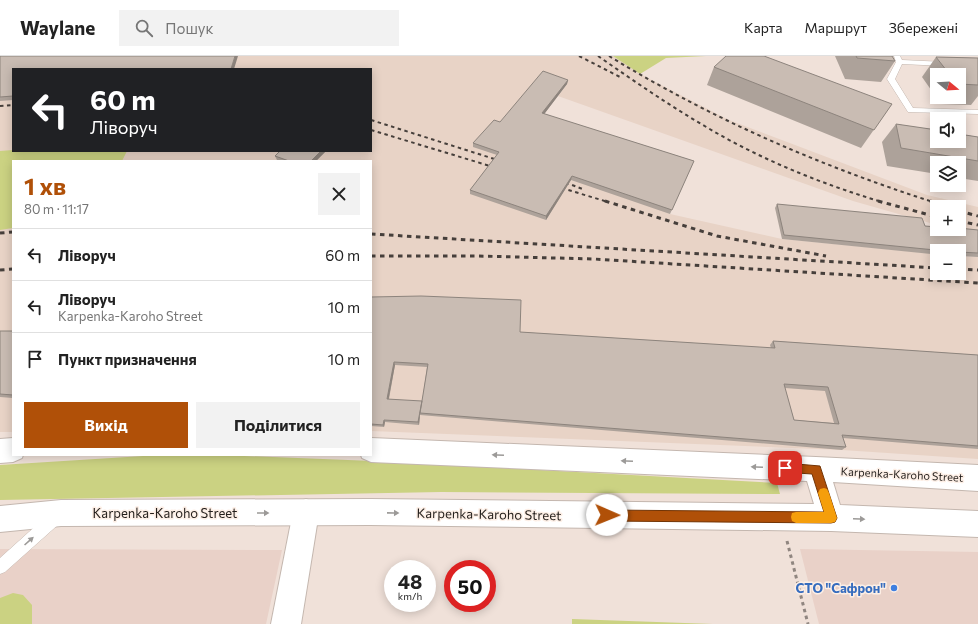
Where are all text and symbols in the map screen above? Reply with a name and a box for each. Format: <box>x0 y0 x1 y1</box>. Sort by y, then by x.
search box <box>119 10 399 46</box>
text: Waylane <box>20 16 95 39</box>
icon: search <box>133 17 155 39</box>
text: Пошук <box>165 19 214 37</box>
text: Карта <box>744 19 783 36</box>
text: Маршрут <box>805 19 867 36</box>
text: Збережені <box>889 19 958 36</box>
north arrow <box>930 68 966 104</box>
map controls <box>930 68 966 280</box>
text: 60 m <box>90 82 156 116</box>
icon: left <box>24 84 76 136</box>
button: sound <box>930 112 966 148</box>
text: Ліворуч <box>90 116 158 138</box>
button: layers <box>930 156 966 192</box>
text: 1 хв <box>24 171 66 200</box>
button: close <box>318 173 360 215</box>
button: + <box>930 200 966 236</box>
text: 80 m · 11:17 <box>24 201 89 217</box>
icon: left <box>24 244 46 266</box>
button: − <box>930 244 966 280</box>
text: Ліворуч <box>58 246 116 264</box>
text: 60 m <box>325 246 360 264</box>
text: Ліворуч <box>58 290 116 308</box>
icon: left <box>24 296 46 318</box>
text: 10 m <box>328 298 360 316</box>
text: Karpenka-Karoho Street <box>58 308 203 324</box>
icon: arrive <box>24 348 46 370</box>
text: Пункт призначення <box>58 350 197 368</box>
text: 10 m <box>328 350 360 368</box>
button: Вихід <box>24 402 188 448</box>
button: Поділитися <box>196 402 360 448</box>
pin <box>768 451 802 485</box>
one-way arrow <box>492 452 504 459</box>
icon: arrive <box>774 457 796 479</box>
one-way arrow <box>620 458 633 464</box>
one-way arrow <box>751 463 763 470</box>
street label: Karpenka-Karoho Street <box>840 464 964 484</box>
position arrow <box>586 494 628 536</box>
street label: Karpenka-Karoho Street <box>93 505 237 521</box>
street label: Karpenka-Karoho Street <box>416 505 562 523</box>
one-way arrow <box>257 510 270 516</box>
one-way arrow <box>387 510 400 516</box>
one-way arrow <box>853 516 866 522</box>
one-way arrow <box>24 537 34 546</box>
speed limit sign: 50 <box>444 560 496 612</box>
text: 48 <box>398 569 422 593</box>
place label: СТО "Сафрон" <box>795 580 886 596</box>
marker: СТО "Сафрон" <box>889 583 899 593</box>
text: km/h <box>398 590 422 602</box>

